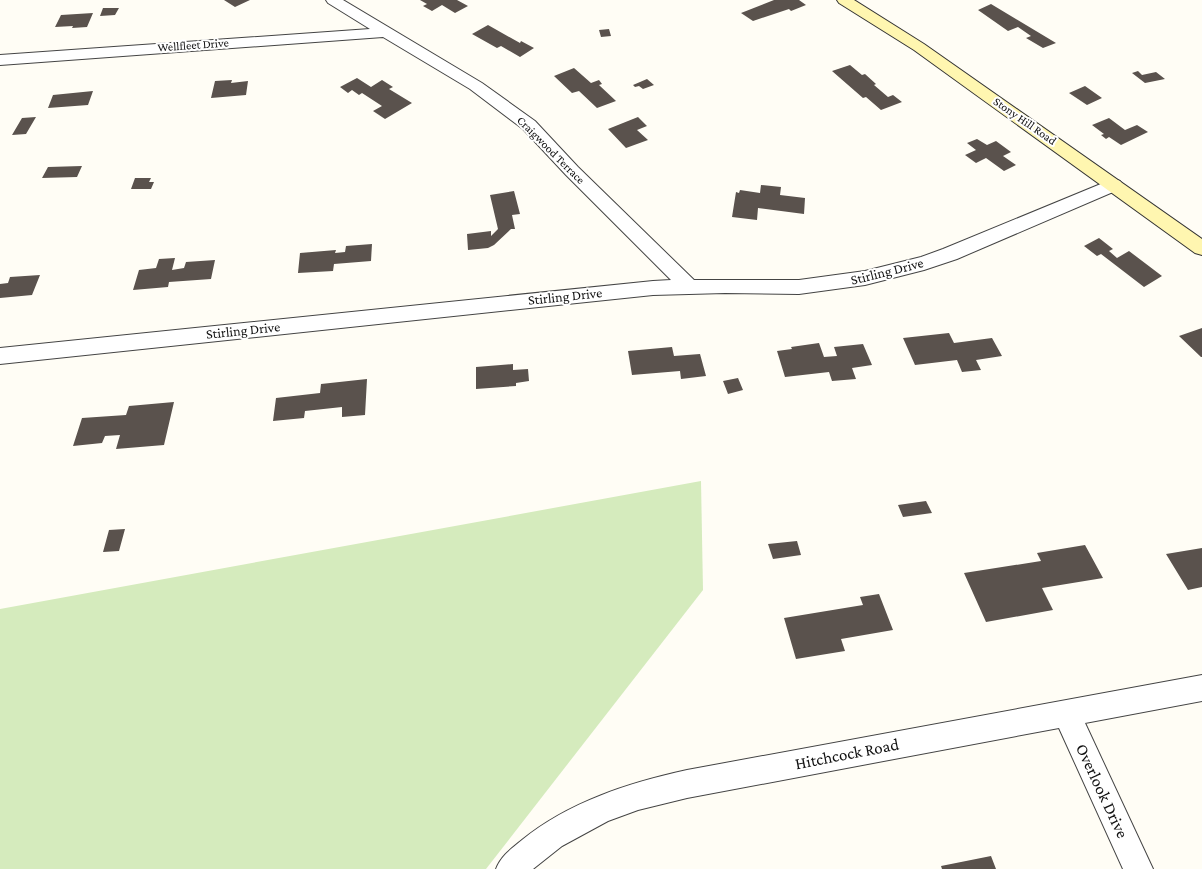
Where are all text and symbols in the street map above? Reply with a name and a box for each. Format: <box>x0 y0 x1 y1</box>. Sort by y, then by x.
street label: Wellfleet Drive <box>157 36 229 54</box>
street label: Stony Hill Road <box>991 94 1060 148</box>
street label: Craigwood Terrace <box>514 113 588 187</box>
street label: Stirling Drive <box>849 254 925 288</box>
street label: Stirling Drive <box>527 284 603 308</box>
street label: Stirling Drive <box>205 318 281 342</box>
street label: Hitchcock Road <box>793 735 901 773</box>
street label: Overlook Drive <box>1072 741 1132 841</box>

